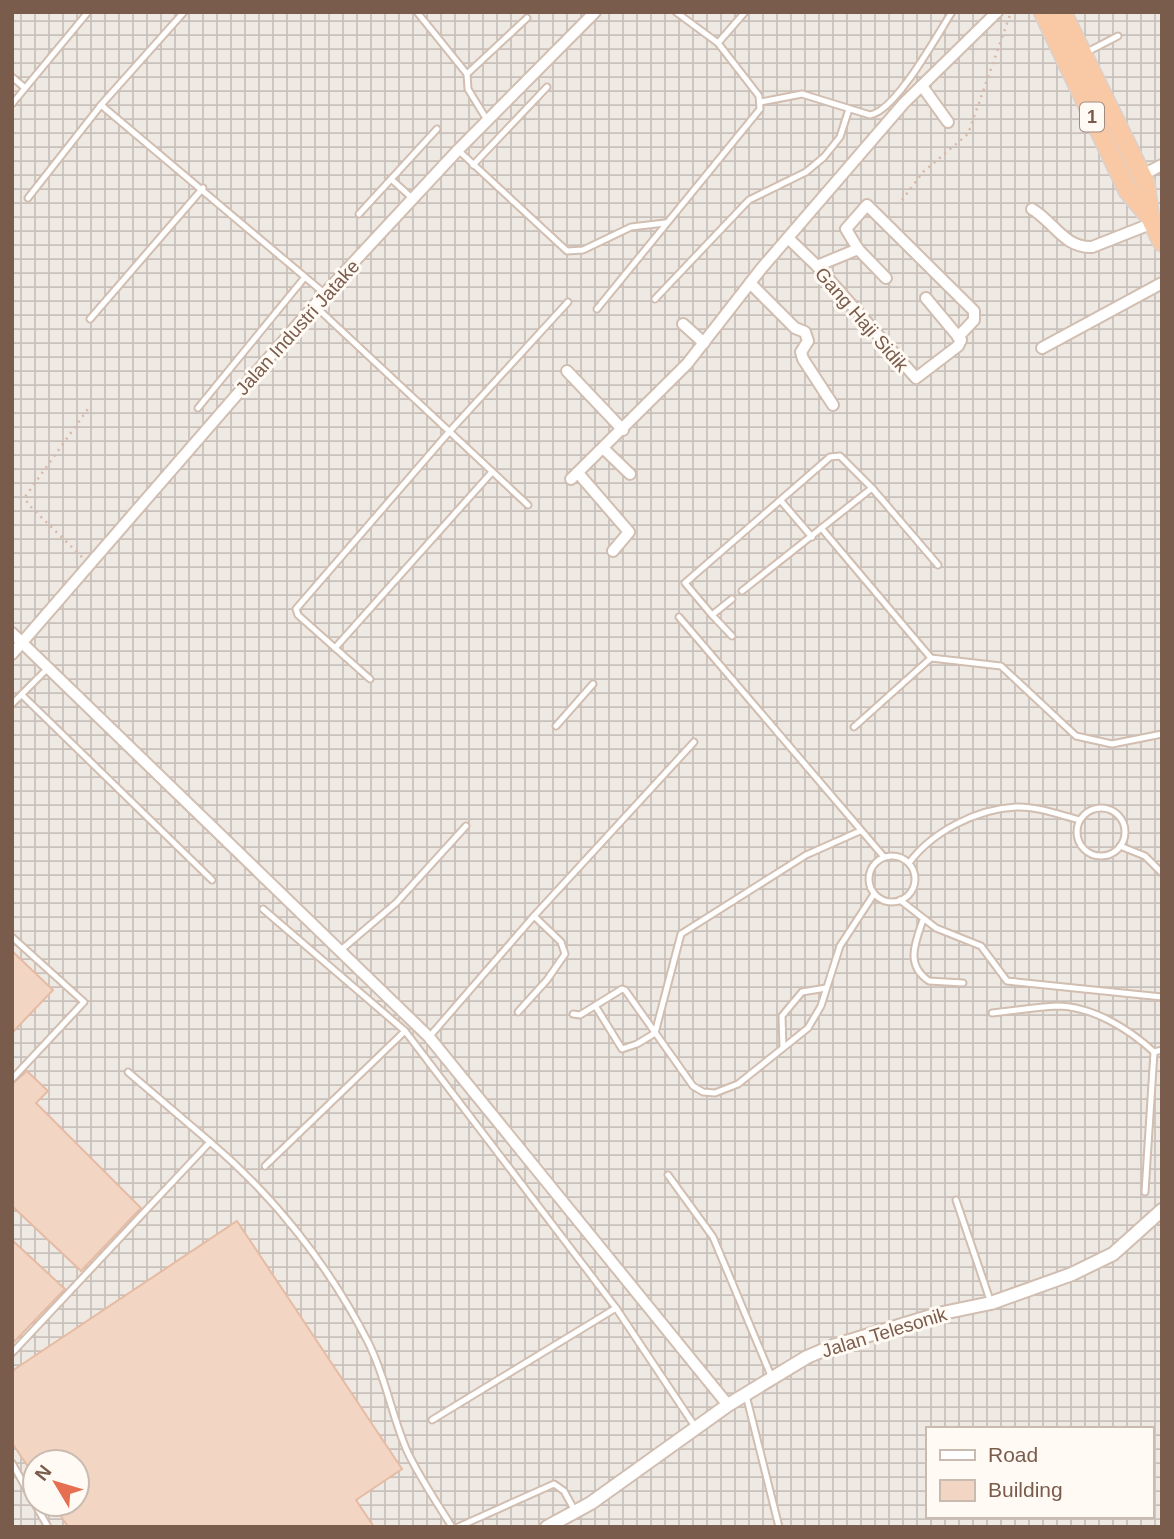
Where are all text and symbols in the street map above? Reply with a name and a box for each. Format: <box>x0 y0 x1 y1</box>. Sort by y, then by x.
road number: 1 <box>1080 103 1104 132</box>
street label: Jalan Industri Jatake <box>231 256 363 399</box>
street label: Gang Haji Sidik <box>811 263 913 376</box>
street label: Jalan Telesonik <box>819 1303 950 1361</box>
legend <box>926 1427 1153 1518</box>
text: Road <box>988 1443 1038 1466</box>
north arrow <box>21 1448 91 1518</box>
text: N <box>30 1461 55 1485</box>
text: Building <box>988 1478 1063 1501</box>

